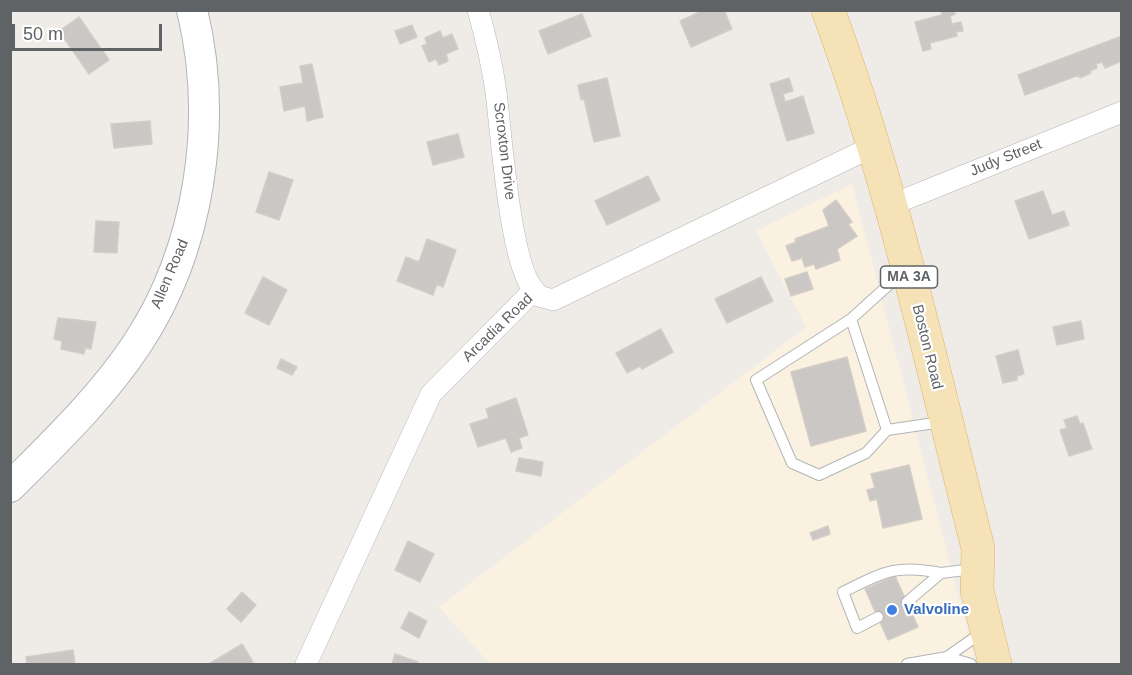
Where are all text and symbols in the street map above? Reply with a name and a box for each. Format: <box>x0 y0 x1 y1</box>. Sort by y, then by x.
scale bar <box>15 12 165 50</box>
text: 50 m <box>23 24 63 44</box>
street label: Scroxton Drive <box>489 101 519 201</box>
street label: Judy Street <box>967 135 1045 181</box>
street label: Allen Road <box>147 237 193 311</box>
road number: MA 3A <box>880 266 938 288</box>
street label: Arcadia Road <box>459 290 537 366</box>
street label: Boston Road <box>908 303 946 391</box>
place label: Valvoline <box>904 601 969 619</box>
marker: Valvoline <box>885 603 899 617</box>

